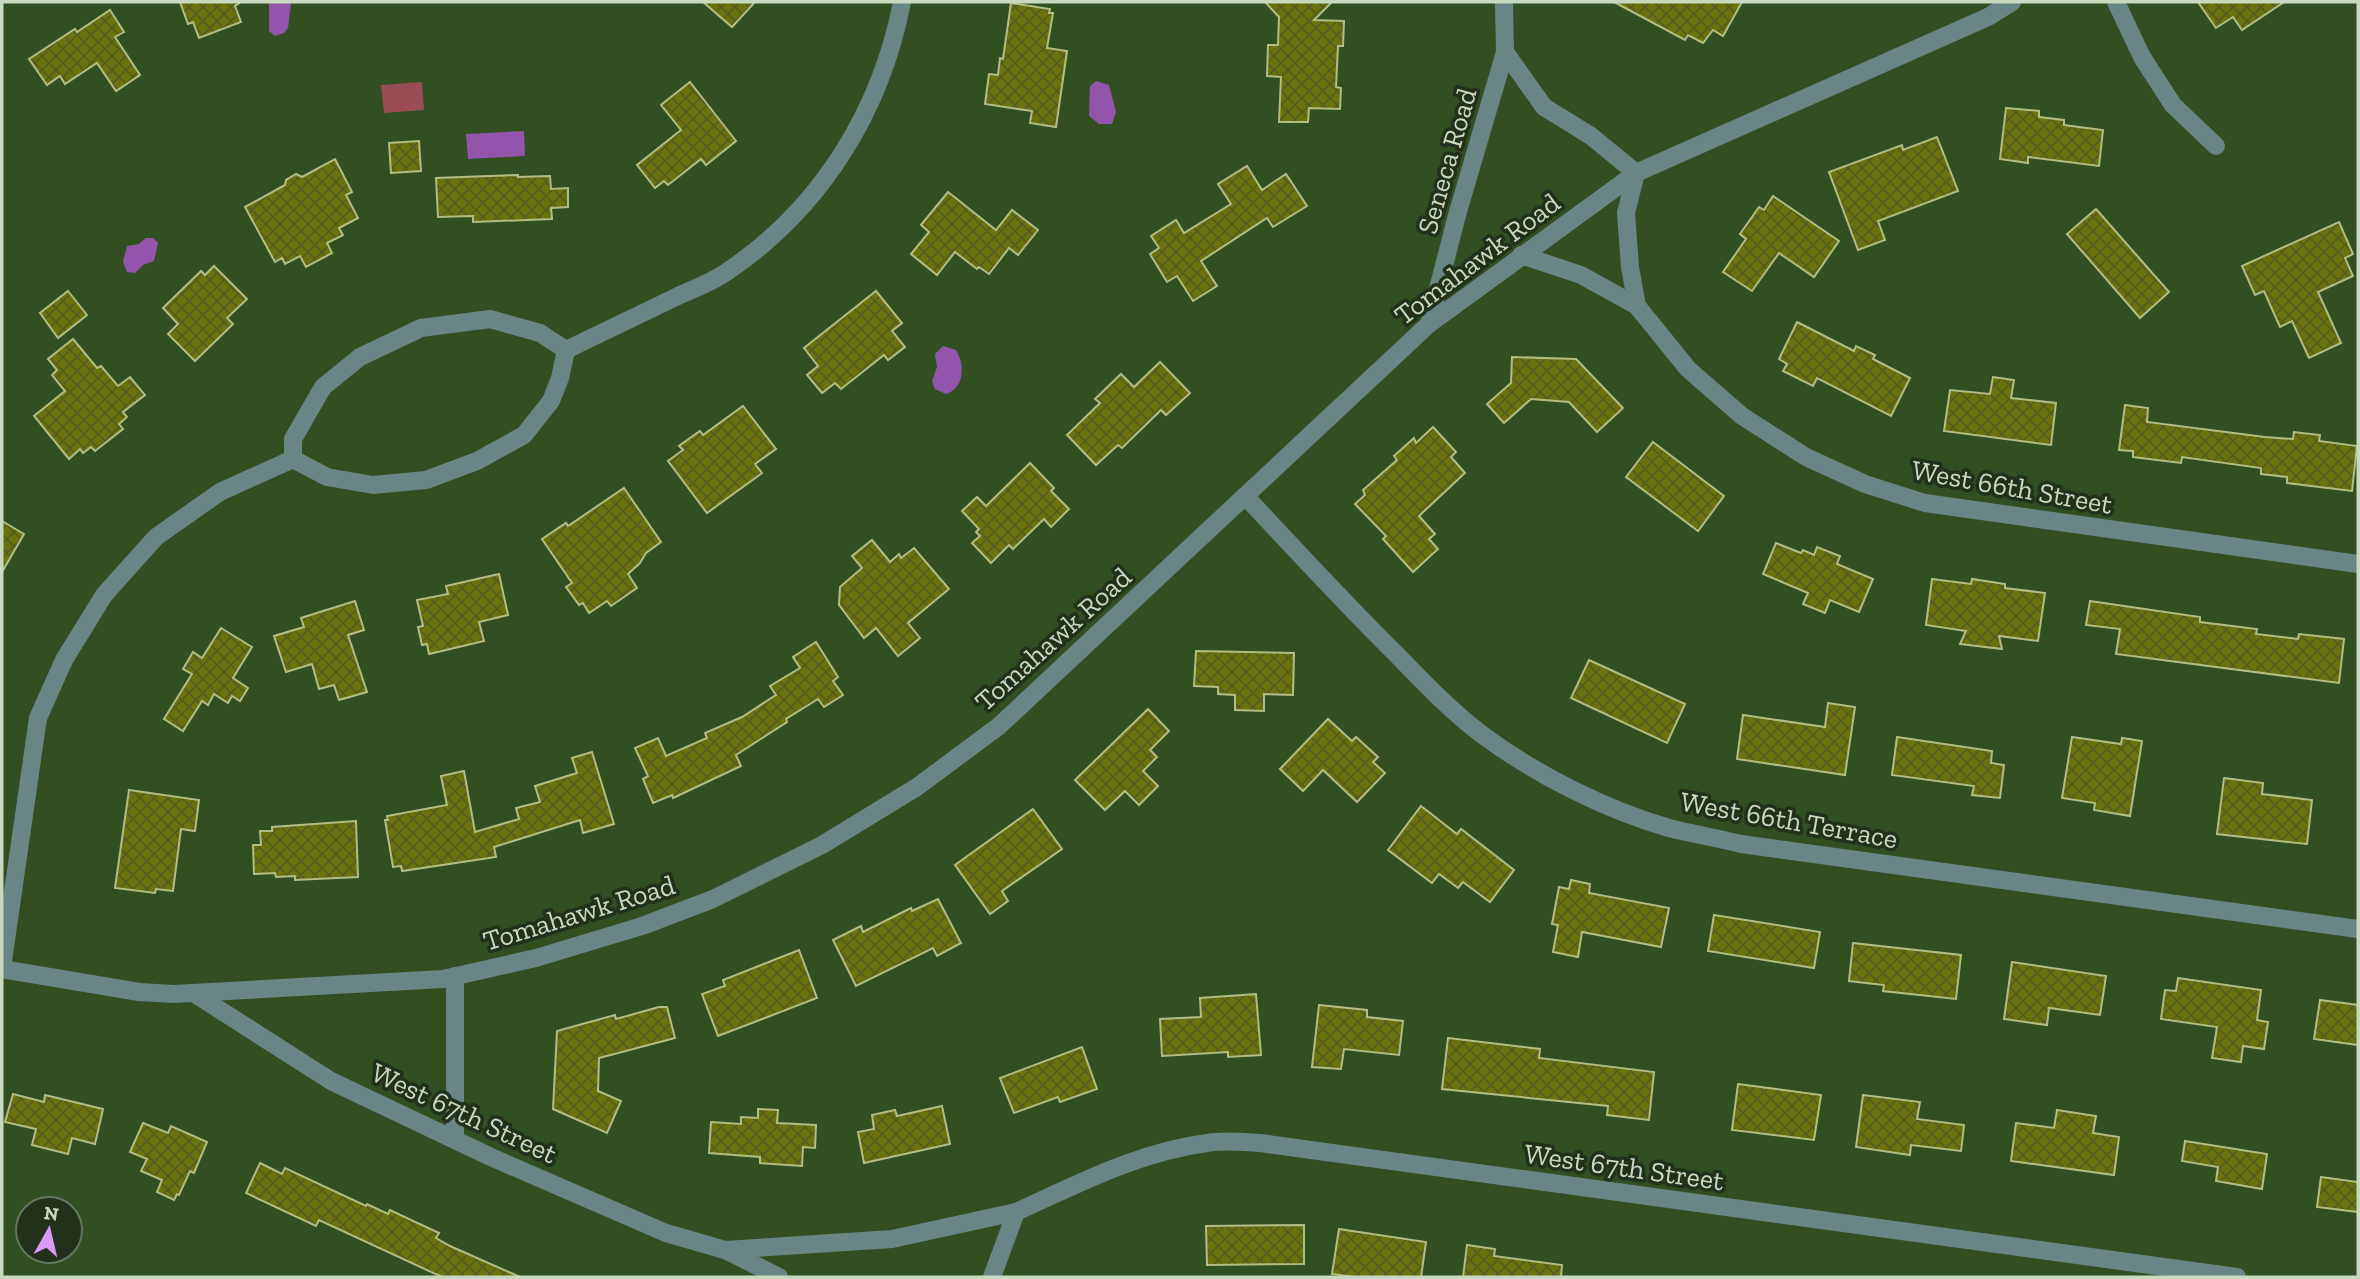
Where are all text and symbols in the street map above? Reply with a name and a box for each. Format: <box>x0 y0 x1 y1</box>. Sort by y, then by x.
street label: Seneca Road <box>1410 84 1484 238</box>
street label: Tomahawk Road <box>1388 186 1566 332</box>
street label: West 66th Street <box>1909 453 2115 521</box>
street label: Tomahawk Road <box>968 560 1138 718</box>
street label: West 66th Terrace <box>1678 785 1900 855</box>
street label: Tomahawk Road <box>479 868 679 958</box>
street label: West 67th Street <box>366 1056 563 1171</box>
street label: West 67th Street <box>1522 1137 1726 1197</box>
north arrow <box>14 1195 84 1265</box>
text: N <box>43 1201 60 1226</box>

